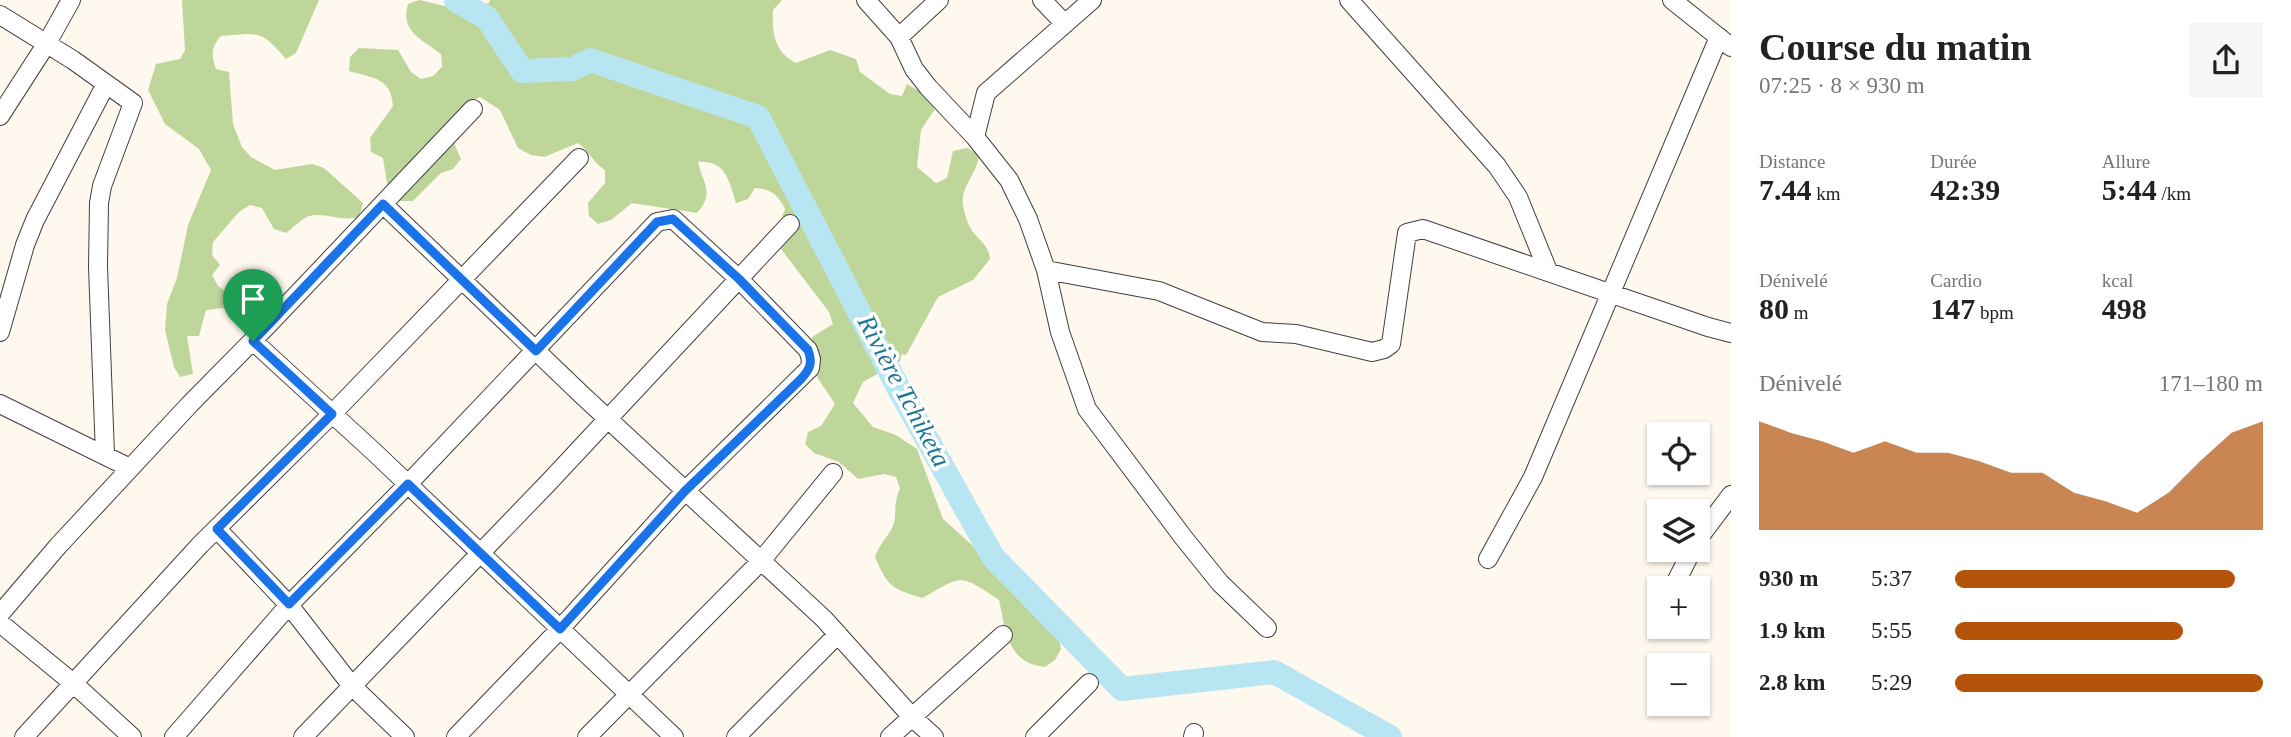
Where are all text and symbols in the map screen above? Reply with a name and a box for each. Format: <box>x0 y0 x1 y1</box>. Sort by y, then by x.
button: share <box>2189 23 2263 97</box>
text: Course du matin <box>1759 26 2031 68</box>
text: 07:25 · 8 × 930 m <box>1759 73 1925 98</box>
text: Distance <box>1759 151 1825 172</box>
text: Durée <box>1930 151 1977 172</box>
text: Allure <box>2102 151 2150 172</box>
text: 7.44 <box>1759 173 1812 206</box>
text: 42:39 <box>1930 173 2000 206</box>
text: 5:44 <box>2102 173 2157 206</box>
text: km <box>1812 183 1841 204</box>
text: /km <box>2157 183 2191 204</box>
pin <box>223 269 283 341</box>
text: Dénivelé <box>1759 270 1828 291</box>
text: Cardio <box>1930 270 1982 291</box>
text: kcal <box>2102 270 2133 291</box>
icon: arrive <box>234 280 272 318</box>
text: 80 <box>1759 292 1789 325</box>
text: 147 <box>1930 292 1975 325</box>
text: 498 <box>2102 292 2147 325</box>
text: m <box>1789 302 1809 323</box>
text: bpm <box>1975 302 2014 323</box>
water label: Rivière Tchiketa <box>851 309 956 472</box>
text: Dénivelé <box>1759 371 1842 396</box>
text: 171–180 m <box>2159 371 2263 396</box>
map controls <box>1647 422 1710 716</box>
button: locate <box>1647 422 1710 485</box>
button: layers <box>1647 499 1710 562</box>
text: 930 m <box>1759 566 1818 591</box>
text: 5:37 <box>1871 566 1912 591</box>
button: + <box>1647 576 1710 639</box>
text: 1.9 km <box>1759 618 1825 643</box>
text: 5:55 <box>1871 618 1912 643</box>
button: − <box>1647 653 1710 716</box>
text: 2.8 km <box>1759 670 1825 695</box>
text: 5:29 <box>1871 670 1912 695</box>

